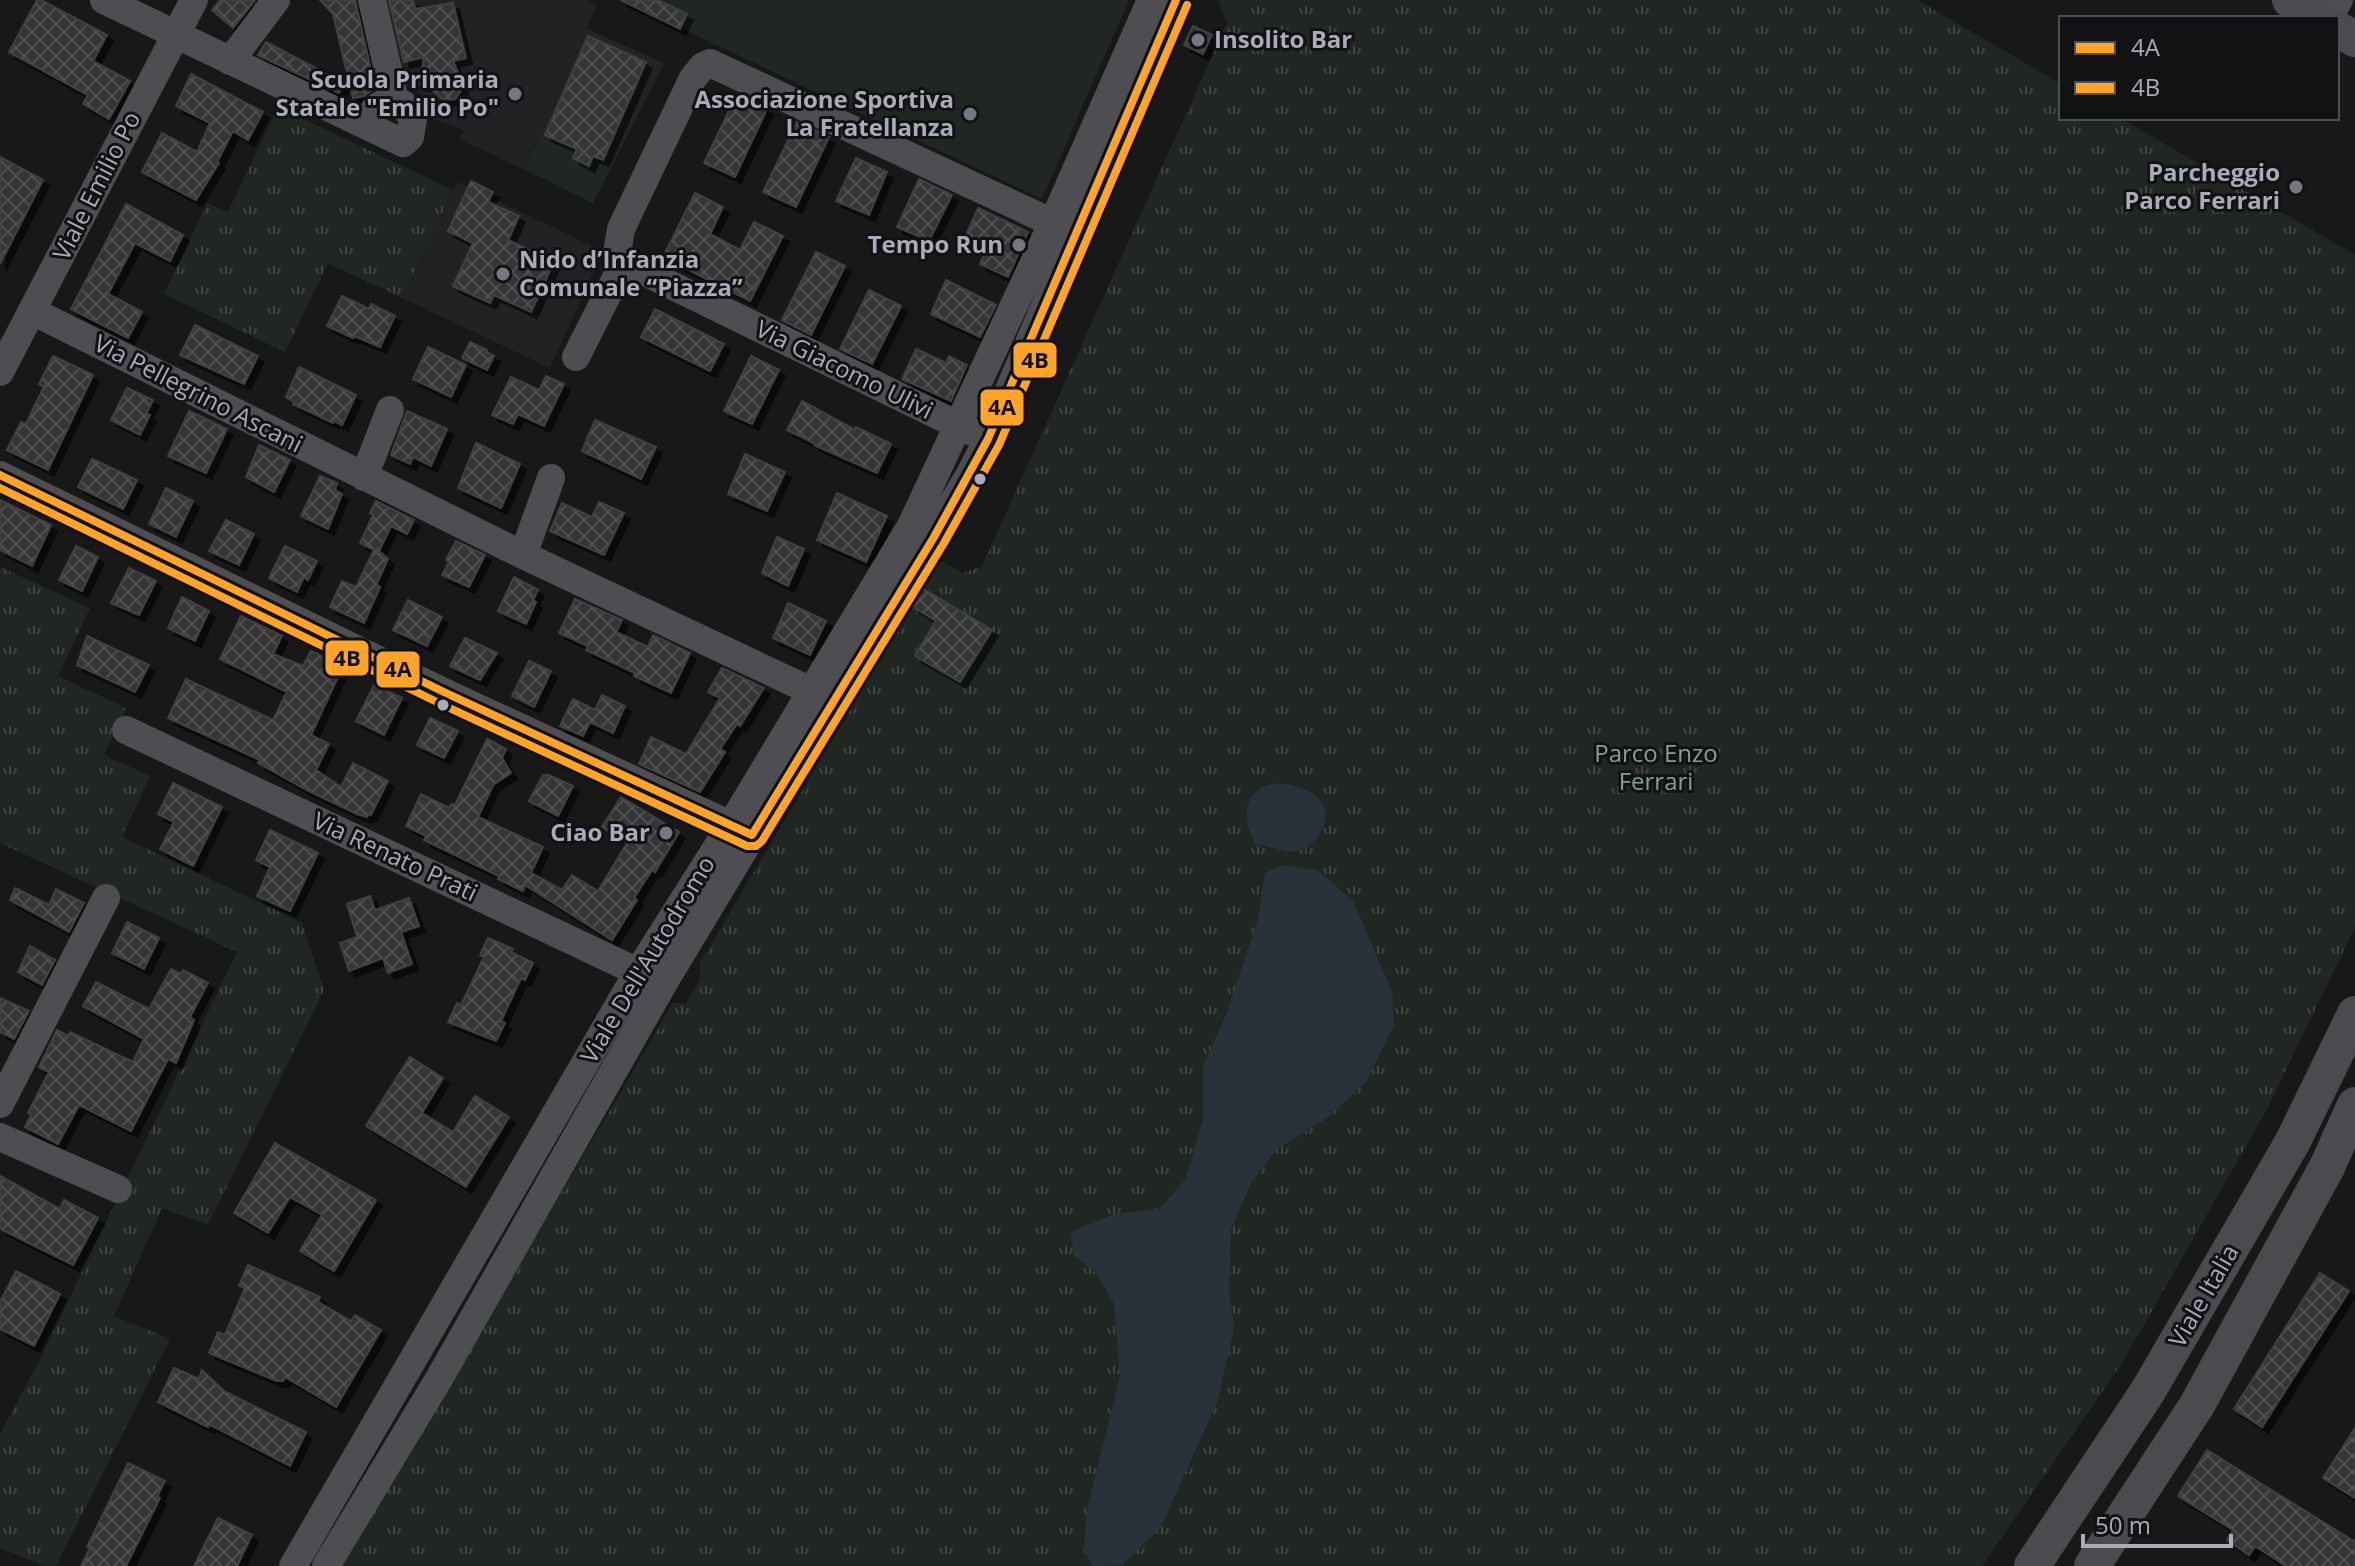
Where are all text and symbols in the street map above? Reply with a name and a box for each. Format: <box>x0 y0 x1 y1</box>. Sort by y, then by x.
legend <box>2059 16 2339 120</box>
place label: Insolito Bar <box>1214 22 1352 55</box>
text: 4A <box>2131 30 2161 63</box>
marker: Insolito Bar <box>1189 31 1207 49</box>
place label: Scuola Primaria Statale "Emilio Po" <box>276 62 499 123</box>
text: 4B <box>2131 70 2160 103</box>
place label: Associazione Sportiva La Fratellanza <box>694 82 954 143</box>
marker: Scuola Primaria Statale "Emilio Po" <box>506 85 524 103</box>
street label: Viale Emilio Po <box>44 105 147 265</box>
marker: Associazione Sportiva La Fratellanza <box>961 105 979 123</box>
place label: Parcheggio Parco Ferrari <box>2124 155 2280 216</box>
marker: Parcheggio Parco Ferrari <box>2287 178 2305 196</box>
place label: Tempo Run <box>868 227 1003 260</box>
marker: Tempo Run <box>1010 236 1028 254</box>
place label: Nido d’Infanzia Comunale “Piazza” <box>519 242 743 303</box>
marker: Nido d’Infanzia Comunale “Piazza” <box>494 265 512 283</box>
street label: Via Giacomo Ulivi <box>751 311 939 426</box>
street label: Via Pellegrino Ascani <box>89 326 309 460</box>
line badge: 4B <box>1012 341 1058 379</box>
text: 4B <box>1021 344 1049 374</box>
line badge: 4A <box>979 388 1025 427</box>
text: 4A <box>988 391 1017 421</box>
unlabelled marker <box>972 471 988 487</box>
line badge: 4B <box>324 639 370 677</box>
text: 4B <box>333 642 361 672</box>
line badge: 4A <box>375 650 421 689</box>
text: 4A <box>384 653 413 683</box>
unlabelled marker <box>435 697 451 713</box>
park label: Parco Enzo Ferrari <box>1594 736 1718 797</box>
street label: Via Renato Prati <box>308 803 483 908</box>
place label: Ciao Bar <box>550 815 650 848</box>
marker: Ciao Bar <box>657 824 675 842</box>
street label: Viale Dell'Autodromo <box>572 849 722 1069</box>
street label: Viale Italia <box>2160 1238 2245 1353</box>
scale bar <box>2083 1498 2231 1548</box>
text: 50 m <box>2095 1508 2151 1541</box>

